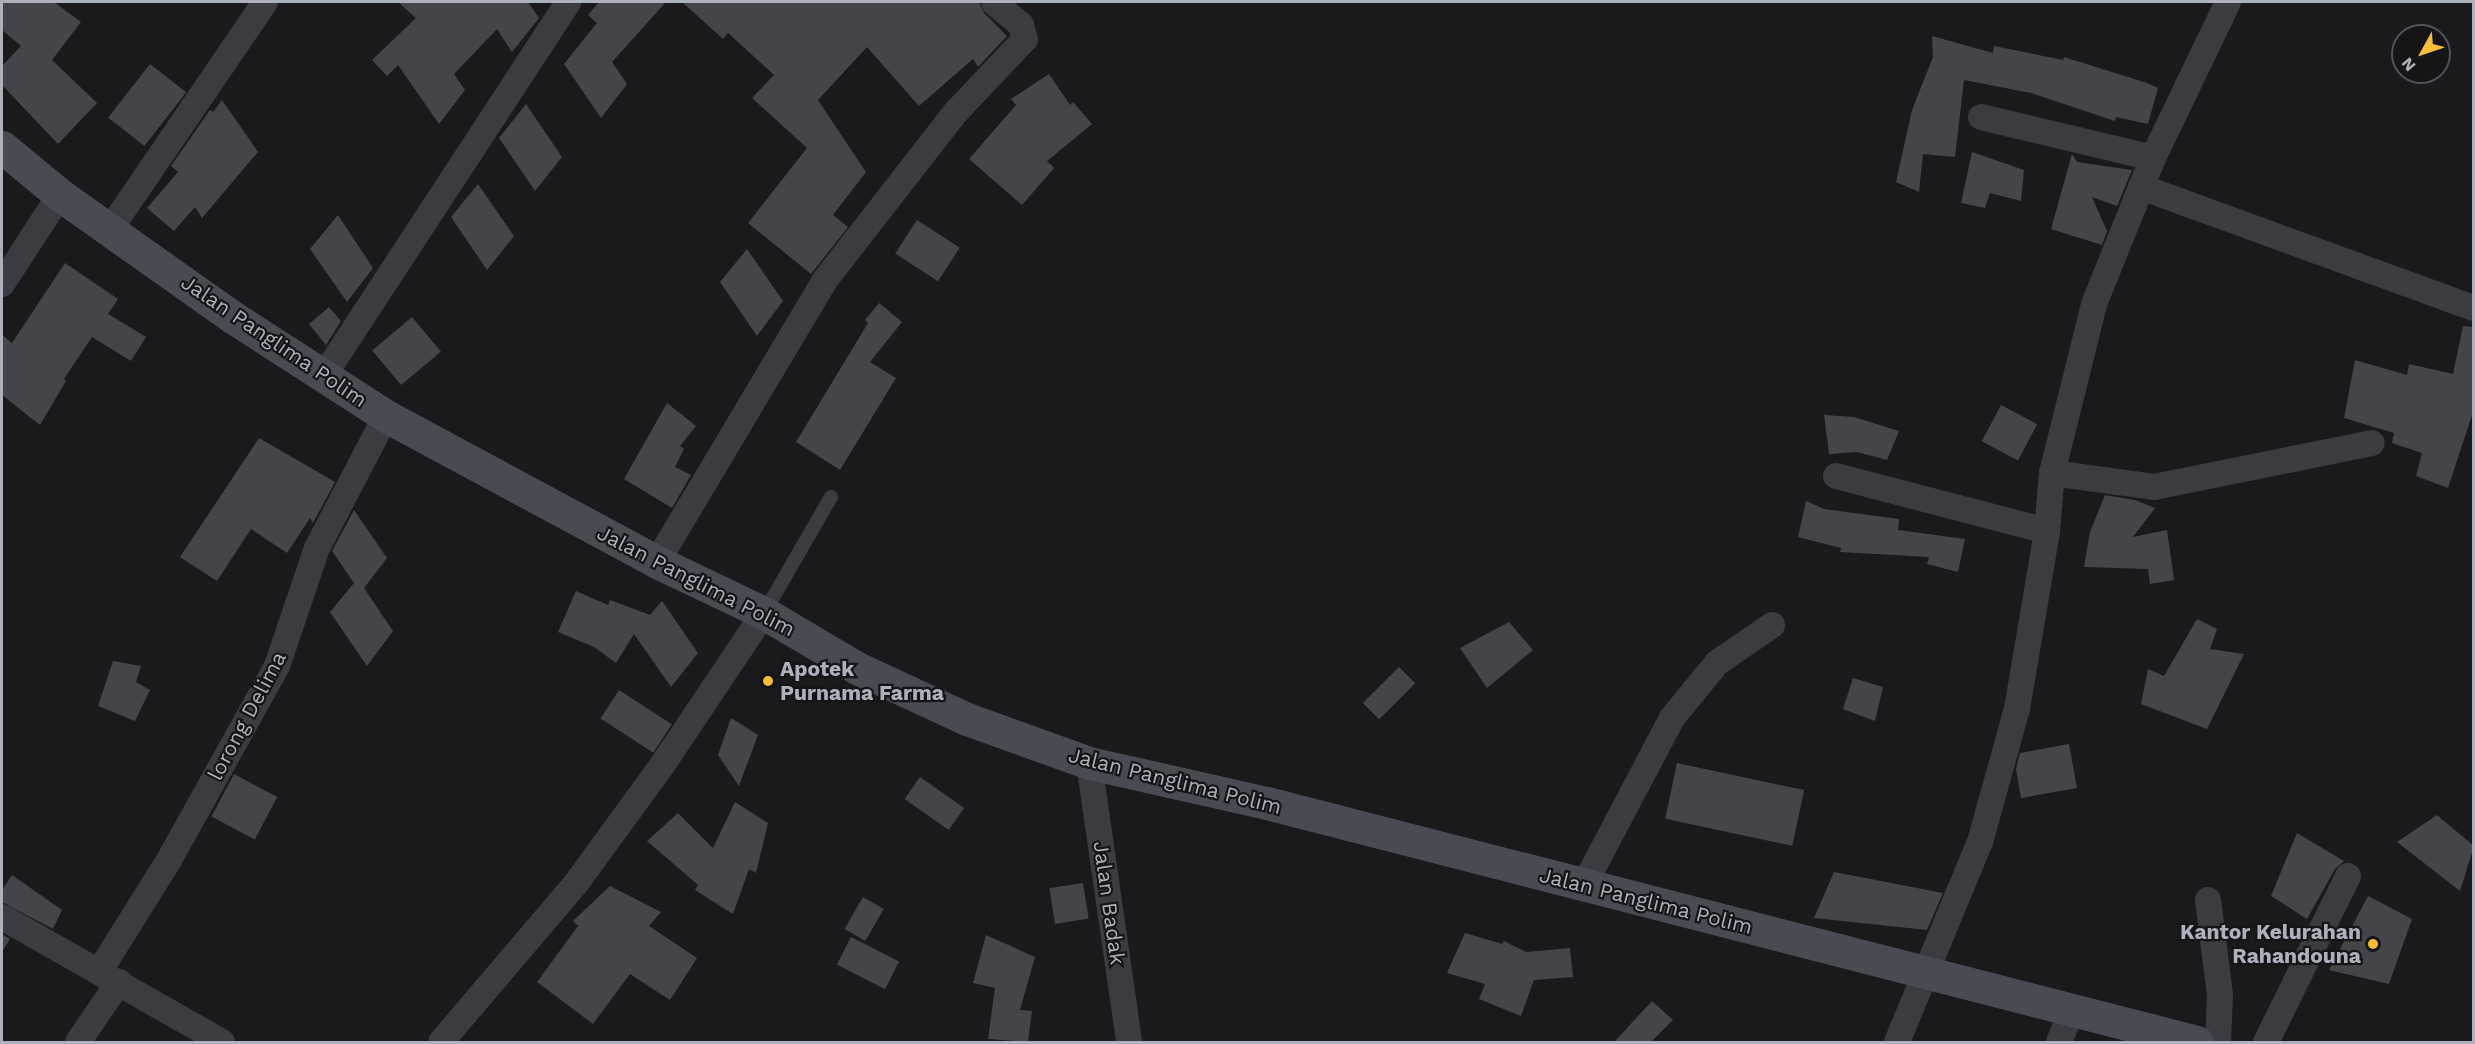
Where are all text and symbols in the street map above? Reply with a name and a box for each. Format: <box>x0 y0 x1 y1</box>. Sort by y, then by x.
north arrow <box>2391 24 2451 84</box>
text: N <box>2397 54 2419 75</box>
street label: Jalan Panglima Polim <box>176 269 372 413</box>
street label: Jalan Panglima Polim <box>593 520 799 642</box>
street label: lorong Delima <box>202 647 292 785</box>
place label: Apotek Purnama Farma <box>780 656 944 706</box>
marker: Apotek Purnama Farma <box>761 674 775 688</box>
street label: Jalan Panglima Polim <box>1066 742 1284 820</box>
street label: Jalan Badak <box>1088 840 1130 966</box>
street label: Jalan Panglima Polim <box>1537 862 1755 940</box>
place label: Kantor Kelurahan Rahandouna <box>2180 919 2361 969</box>
marker: Kantor Kelurahan Rahandouna <box>2366 937 2380 951</box>

